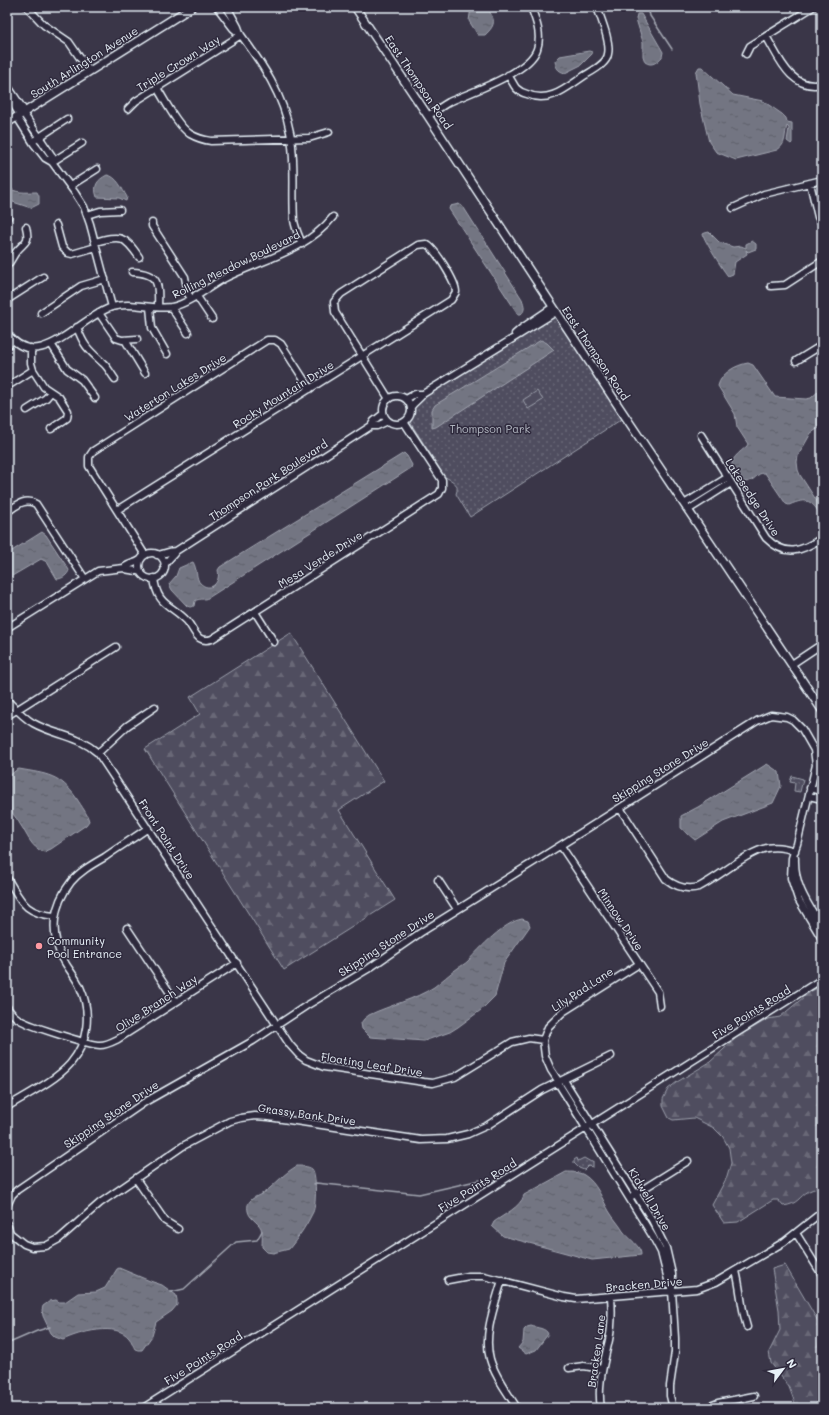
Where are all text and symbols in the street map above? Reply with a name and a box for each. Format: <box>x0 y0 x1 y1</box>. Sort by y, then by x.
street label: South Arlington Avenue <box>27 23 141 101</box>
street label: Triple Crown Way <box>134 31 223 95</box>
street label: East Thompson Road <box>382 32 456 132</box>
street label: Rolling Meadow Boulevard <box>170 226 302 302</box>
street label: East Thompson Road <box>559 303 633 403</box>
street label: Waterton Lakes Drive <box>121 349 229 425</box>
street label: Rocky Mountain Drive <box>230 357 336 431</box>
park label: Thompson Park <box>450 421 531 436</box>
street label: Thompson Park Boulevard <box>206 436 330 524</box>
street label: Lakesedge Drive <box>722 455 784 539</box>
street label: Mesa Verde Drive <box>275 527 365 591</box>
street label: Skipping Stone Drive <box>609 734 711 806</box>
street label: Front Point Drive <box>135 796 199 882</box>
street label: Minnow Drive <box>595 885 647 953</box>
street label: Skipping Stone Drive <box>335 906 437 980</box>
place label: Community Pool Entrance <box>47 933 122 961</box>
marker: Community Pool Entrance <box>34 941 44 951</box>
street label: Lily Pad Lane <box>548 963 616 1015</box>
street label: Olive Branch Way <box>112 971 200 1035</box>
street label: Five Points Road <box>709 982 793 1042</box>
street label: Floating Leaf Drive <box>320 1049 424 1079</box>
street label: Skipping Stone Drive <box>61 1077 162 1151</box>
street label: Grassy Bank Drive <box>257 1100 357 1128</box>
street label: Five Points Road <box>435 1155 519 1215</box>
street label: Kidwell Drive <box>625 1165 675 1233</box>
street label: Bracken Drive <box>605 1273 683 1295</box>
street label: Bracken Lane <box>583 1313 609 1388</box>
street label: Five Points Road <box>161 1328 245 1388</box>
north arrow <box>763 1349 803 1389</box>
text: N <box>783 1356 800 1371</box>

